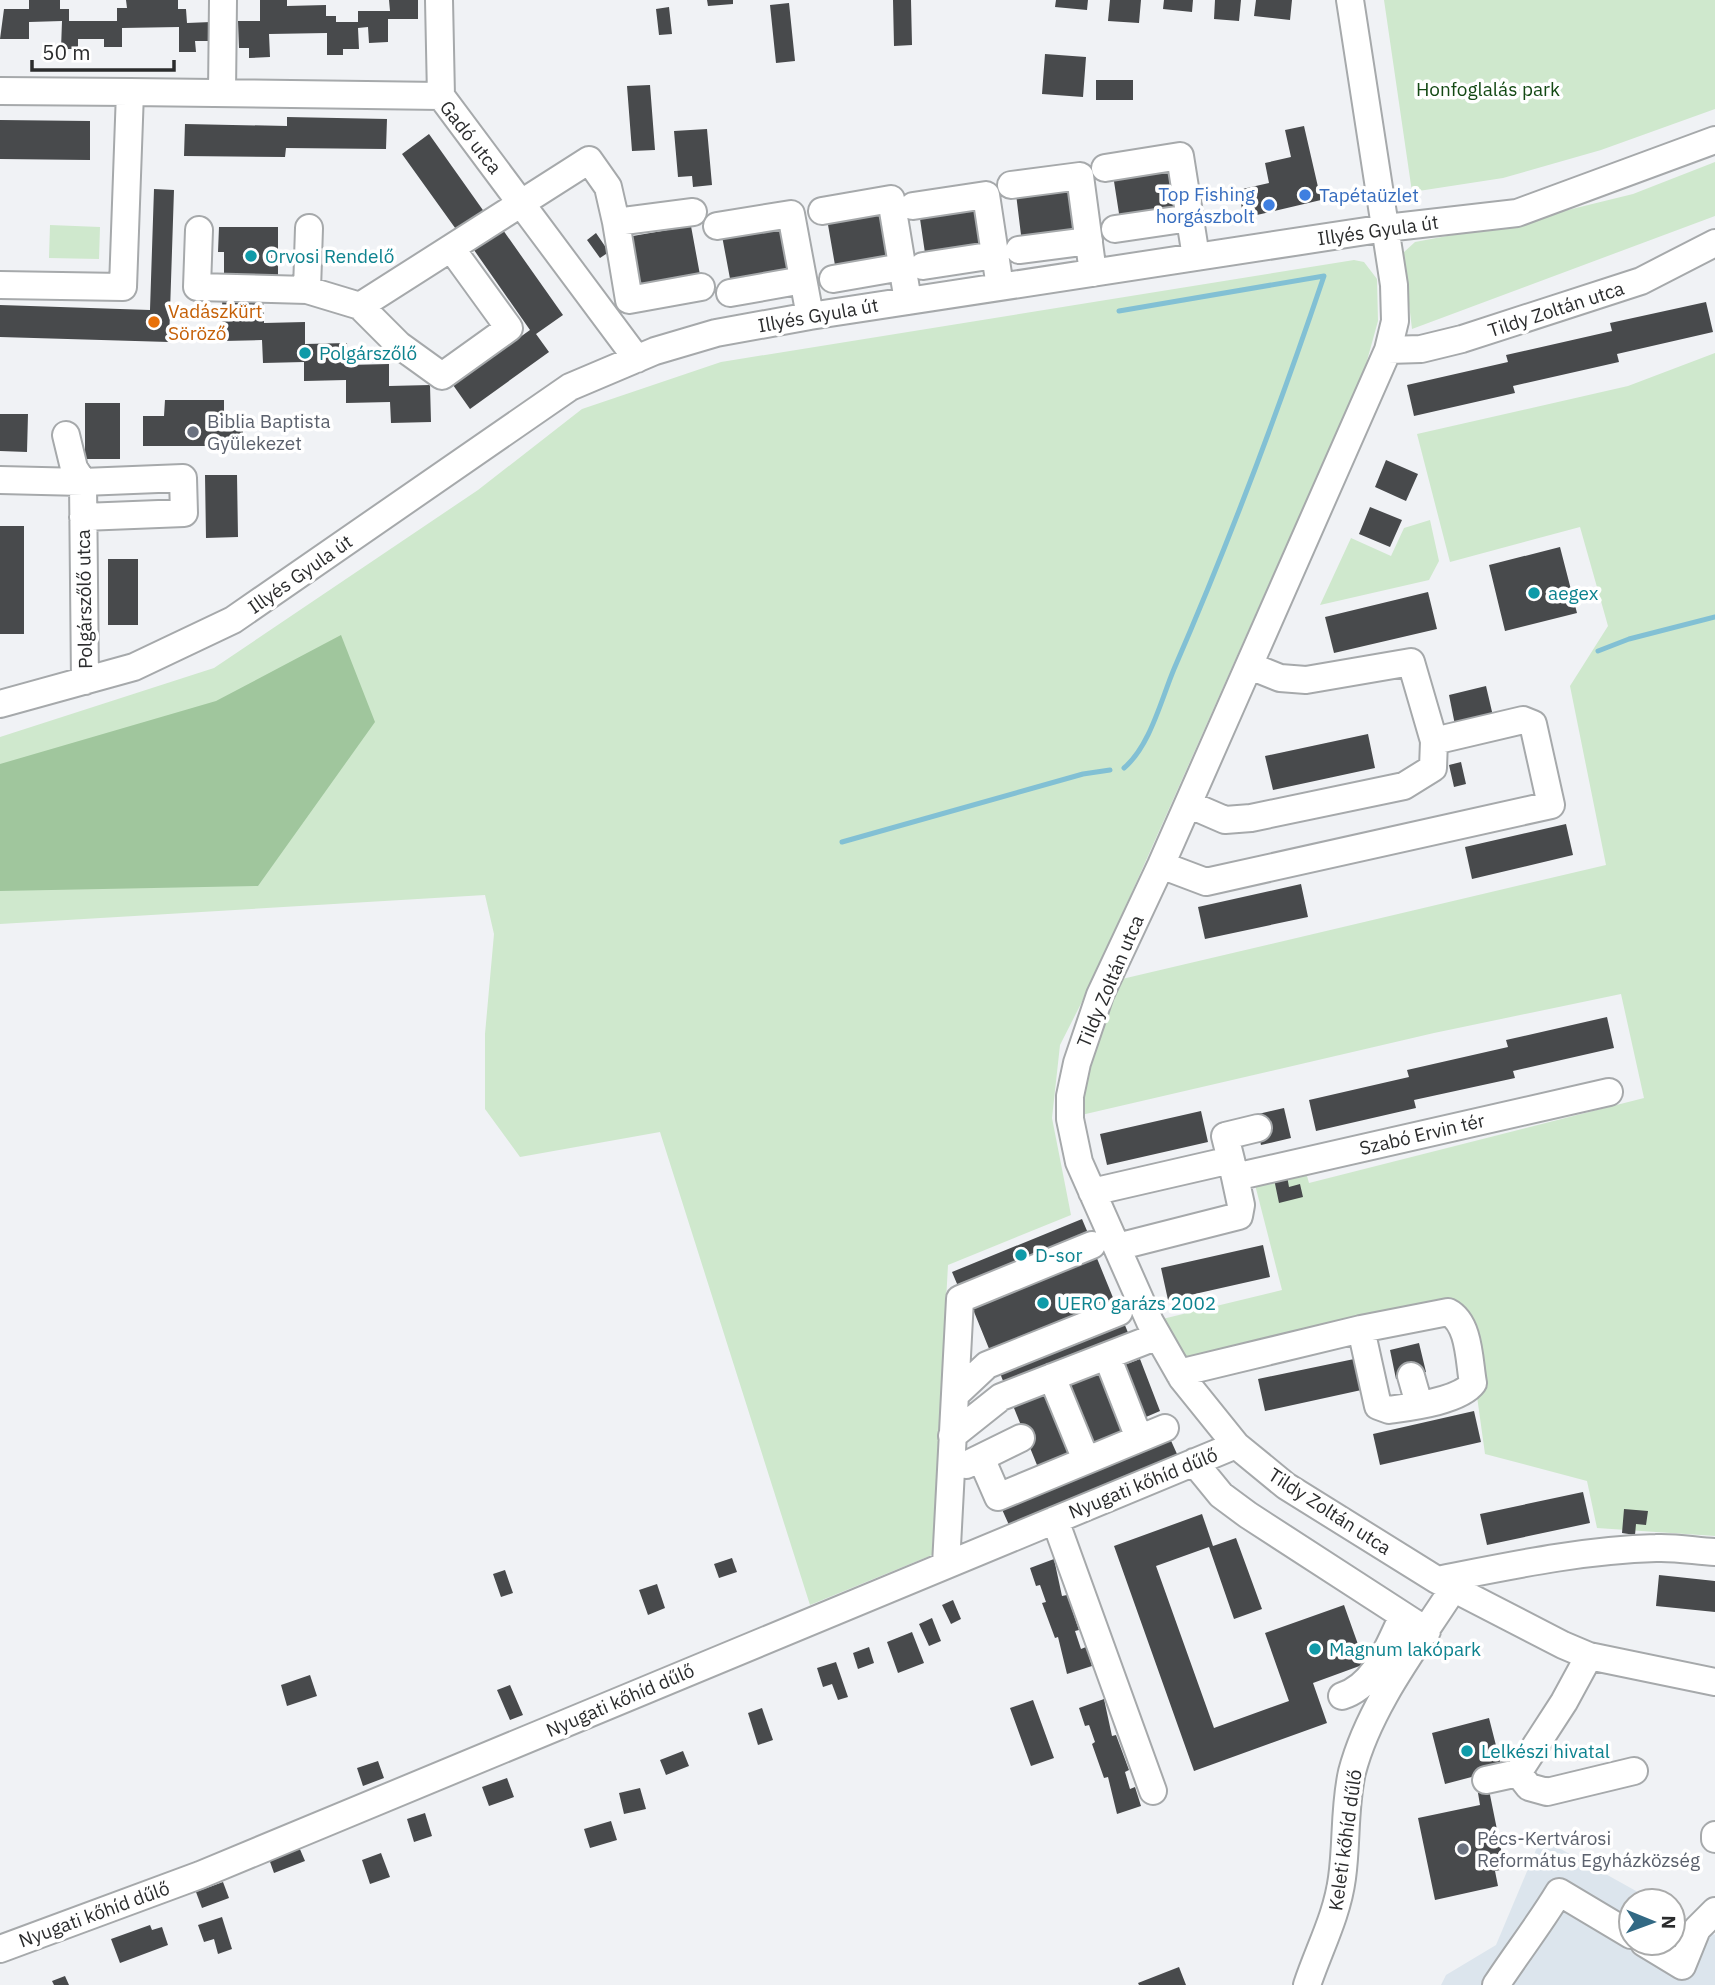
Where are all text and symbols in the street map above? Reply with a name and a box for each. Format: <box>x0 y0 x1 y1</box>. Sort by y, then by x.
scale bar <box>32 28 173 72</box>
text: 50 m <box>42 38 91 66</box>
park label: Honfoglalás park <box>1416 77 1560 101</box>
street label: Gadó utca <box>435 95 507 179</box>
place label: Top Fishing horgászbolt <box>1156 182 1255 228</box>
place label: Tapétaüzlet <box>1319 183 1419 207</box>
marker: Tapétaüzlet <box>1297 187 1313 203</box>
marker: Top Fishing horgászbolt <box>1261 197 1277 213</box>
street label: Illyés Gyula út <box>1316 210 1440 250</box>
place label: Orvosi Rendelő <box>265 244 394 268</box>
marker: Orvosi Rendelő <box>243 248 259 264</box>
street label: Tildy Zoltán utca <box>1485 276 1627 342</box>
street label: Illyés Gyula út <box>756 293 880 337</box>
place label: Vadászkürt Söröző <box>168 299 263 345</box>
marker: Vadászkürt Söröző <box>146 314 162 330</box>
place label: Polgárszőlő <box>319 341 417 365</box>
marker: Polgárszőlő <box>297 345 313 361</box>
place label: Biblia Baptista Gyülekezet <box>207 409 331 455</box>
marker: Biblia Baptista Gyülekezet <box>185 424 201 440</box>
street label: Polgárszőlő utca <box>71 529 97 669</box>
street label: Illyés Gyula út <box>243 529 357 619</box>
place label: aegex <box>1548 581 1599 605</box>
marker: aegex <box>1526 585 1542 601</box>
street label: Tildy Zoltán utca <box>1071 911 1149 1051</box>
street label: Szabó Ervin tér <box>1357 1108 1487 1160</box>
place label: D-sor <box>1035 1243 1083 1267</box>
marker: D-sor <box>1013 1247 1029 1263</box>
place label: UERO garázs 2002 <box>1057 1291 1216 1315</box>
marker: UERO garázs 2002 <box>1035 1295 1051 1311</box>
street label: Nyugati kőhíd dűlő <box>1065 1442 1221 1524</box>
street label: Tildy Zoltán utca <box>1264 1462 1396 1560</box>
place label: Magnum lakópark <box>1329 1637 1481 1661</box>
marker: Magnum lakópark <box>1307 1641 1323 1657</box>
street label: Nyugati kőhíd dűlő <box>542 1658 698 1742</box>
place label: Lelkészi hivatal <box>1481 1739 1610 1763</box>
marker: Lelkészi hivatal <box>1459 1743 1475 1759</box>
street label: Keleti kőhíd dűlő <box>1323 1768 1367 1912</box>
place label: Pécs-Kertvárosi Református Egyházközség <box>1477 1826 1700 1872</box>
marker: Pécs-Kertvárosi Református Egyházközség <box>1455 1841 1471 1857</box>
street label: Nyugati kőhíd dűlő <box>15 1876 173 1952</box>
north arrow <box>1617 1887 1687 1957</box>
text: N <box>1657 1915 1681 1929</box>

